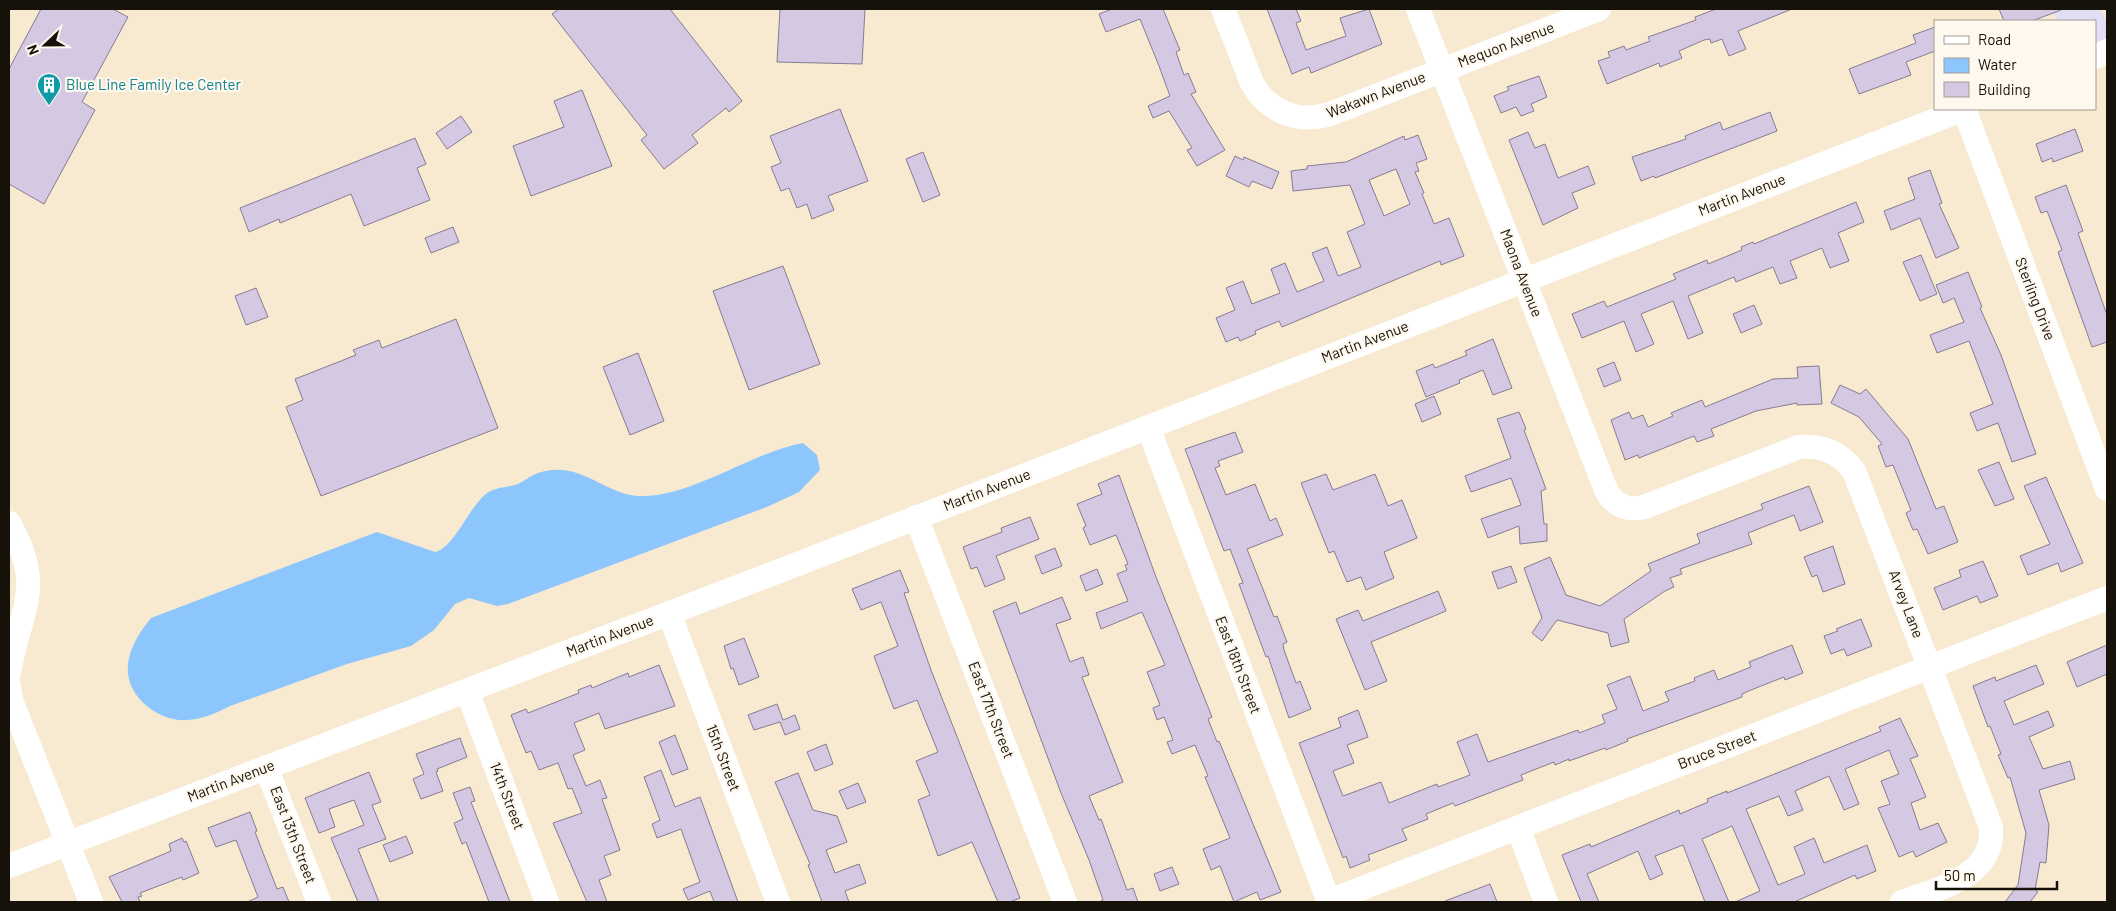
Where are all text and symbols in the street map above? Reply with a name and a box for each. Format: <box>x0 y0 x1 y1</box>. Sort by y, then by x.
street label: Mequon Avenue <box>1455 17 1556 71</box>
north arrow <box>20 20 70 70</box>
legend <box>1934 20 2096 110</box>
text: Road <box>1978 30 2011 48</box>
text: N <box>23 43 42 58</box>
text: Water <box>1978 55 2017 73</box>
street label: Wakawn Avenue <box>1324 67 1428 121</box>
building icon: Blue Line Family Ice Center <box>36 72 62 106</box>
place label: Blue Line Family Ice Center <box>66 75 242 93</box>
text: Building <box>1978 80 2031 98</box>
street label: Martin Avenue <box>1695 169 1788 219</box>
street label: Maona Avenue <box>1497 226 1547 319</box>
street label: Sterling Drive <box>2012 255 2060 343</box>
street label: Martin Avenue <box>1318 316 1411 366</box>
street label: Martin Avenue <box>940 464 1033 514</box>
street label: Arvey Lane <box>1886 567 1928 640</box>
street label: Martin Avenue <box>563 610 656 660</box>
street label: East 18th Street <box>1212 613 1266 716</box>
street label: East 17th Street <box>965 659 1019 761</box>
street label: 15th Street <box>703 722 745 794</box>
street label: Bruce Street <box>1675 726 1758 772</box>
street label: Martin Avenue <box>184 755 277 805</box>
street label: 14th Street <box>487 759 529 832</box>
street label: East 13th Street <box>267 783 321 886</box>
scale bar <box>1936 858 2057 890</box>
text: 50 m <box>1944 866 1976 884</box>

